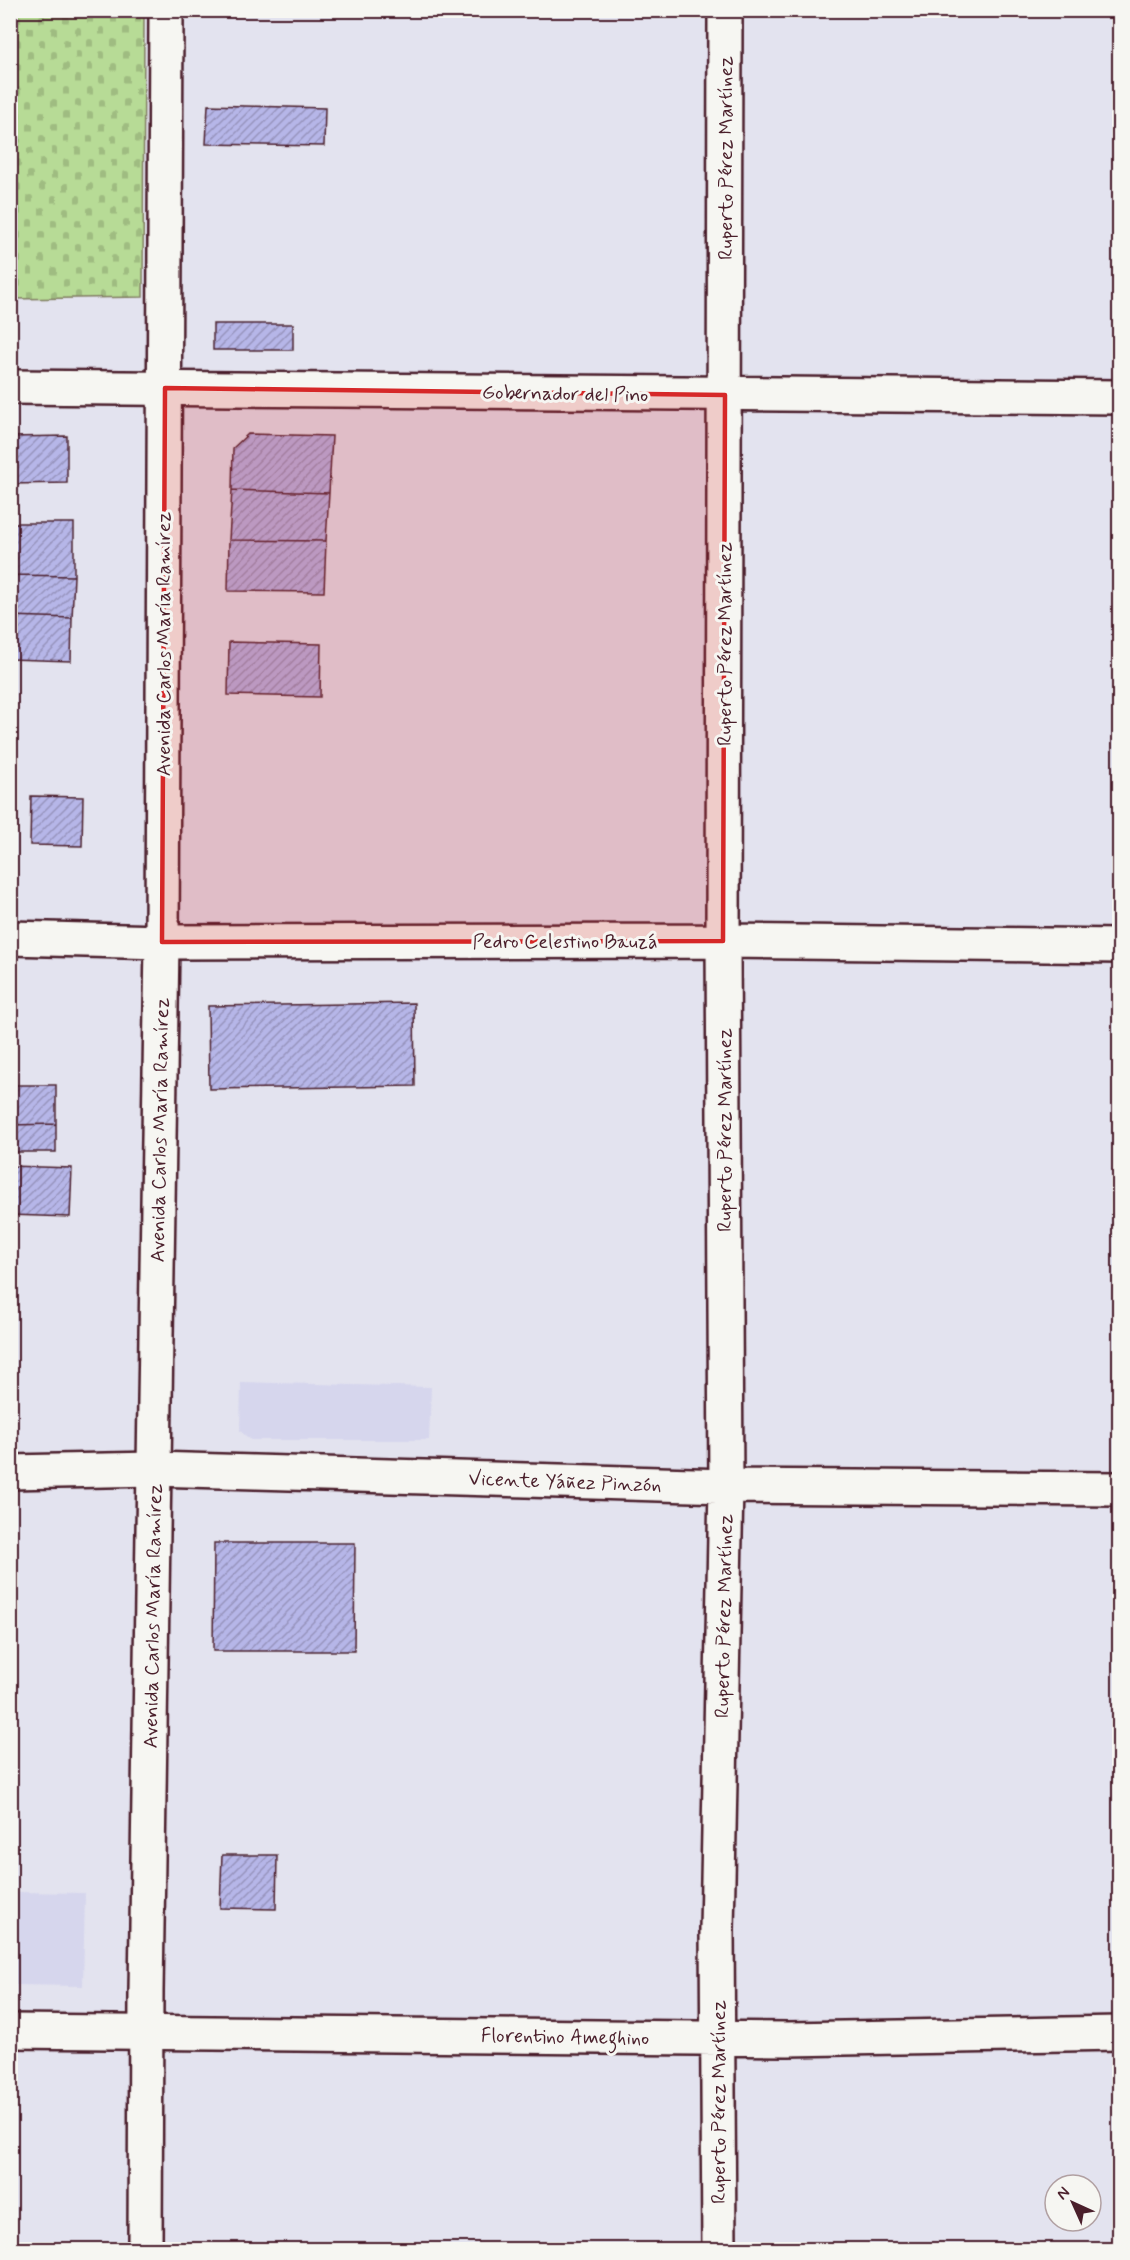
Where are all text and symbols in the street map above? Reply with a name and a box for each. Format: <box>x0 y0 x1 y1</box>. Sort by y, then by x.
street label: Ruperto Pérez Martínez <box>713 56 740 260</box>
street label: Gobernador del Pino <box>482 380 648 409</box>
street label: Avenida Carlos María Ramírez <box>151 511 178 776</box>
street label: Ruperto Pérez Martínez <box>712 542 739 746</box>
street label: Pedro Celestino Bauzá <box>473 929 657 956</box>
street label: Avenida Carlos María Ramírez <box>145 997 176 1263</box>
street label: Ruperto Pérez Martínez <box>712 1028 739 1232</box>
street label: Vicente Yáñez Pinzón <box>468 1466 662 1499</box>
street label: Avenida Carlos María Ramírez <box>138 1483 169 1749</box>
street label: Ruperto Pérez Martínez <box>709 1514 740 1718</box>
street label: Ruperto Pérez Martínez <box>706 2000 733 2204</box>
street label: Florentino Ameghino <box>480 2023 649 2054</box>
north arrow <box>1043 2173 1103 2233</box>
text: N <box>1052 2182 1075 2205</box>

